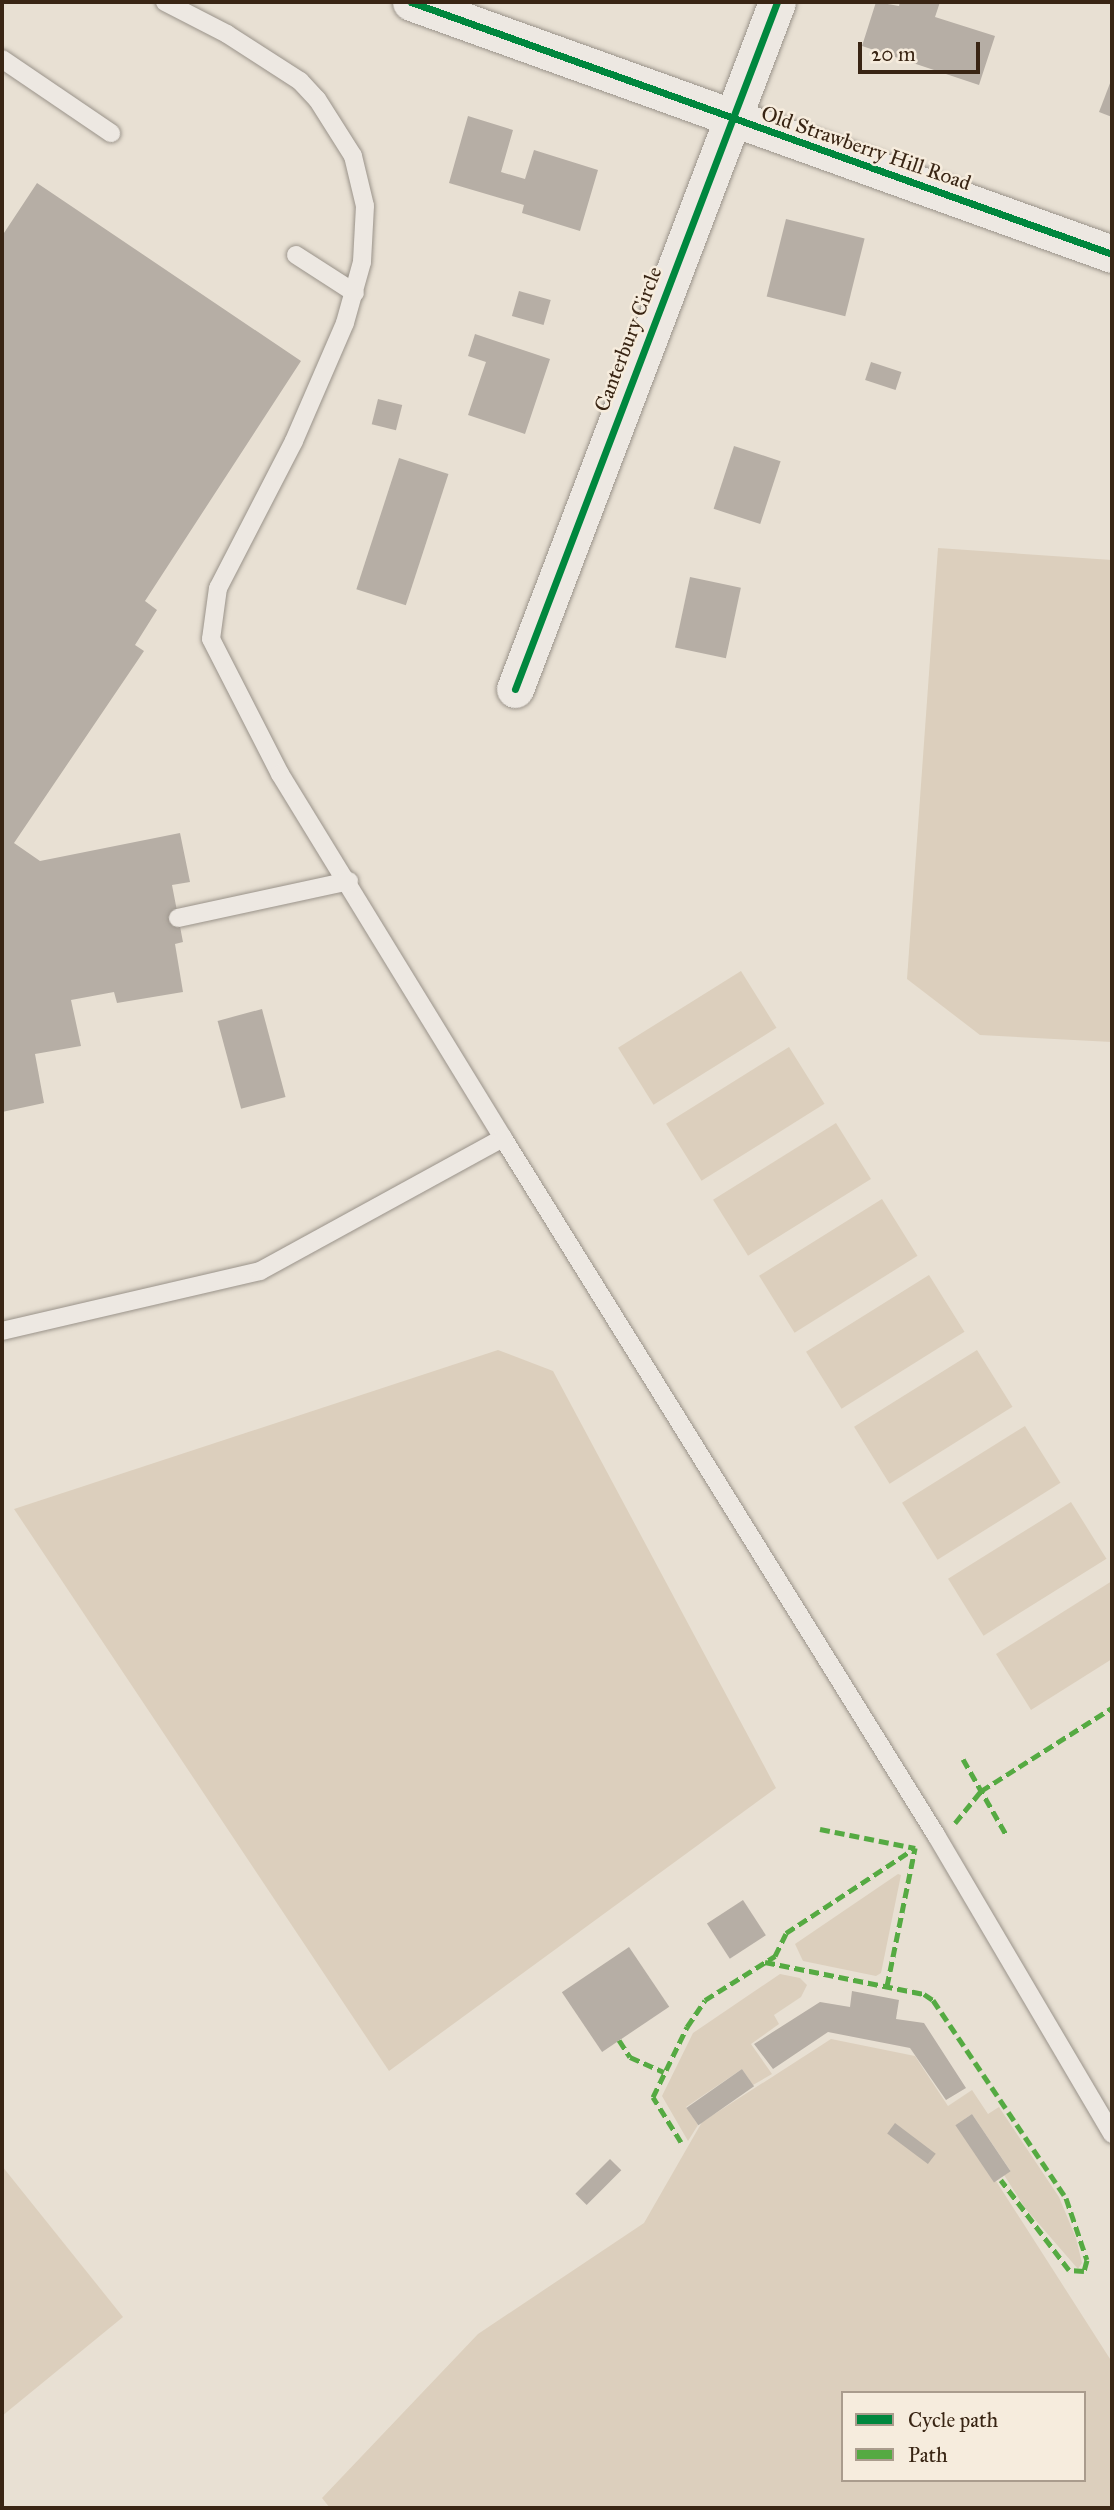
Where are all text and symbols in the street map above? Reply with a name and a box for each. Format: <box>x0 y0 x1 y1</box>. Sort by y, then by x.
scale bar <box>862 28 984 72</box>
text: 20 m <box>871 41 916 67</box>
street label: Old Strawberry Hill Road <box>758 100 974 196</box>
street label: Canterbury Circle <box>589 263 667 415</box>
legend <box>841 2391 1086 2482</box>
text: Cycle path <box>908 2407 998 2433</box>
text: Path <box>908 2442 948 2468</box>

